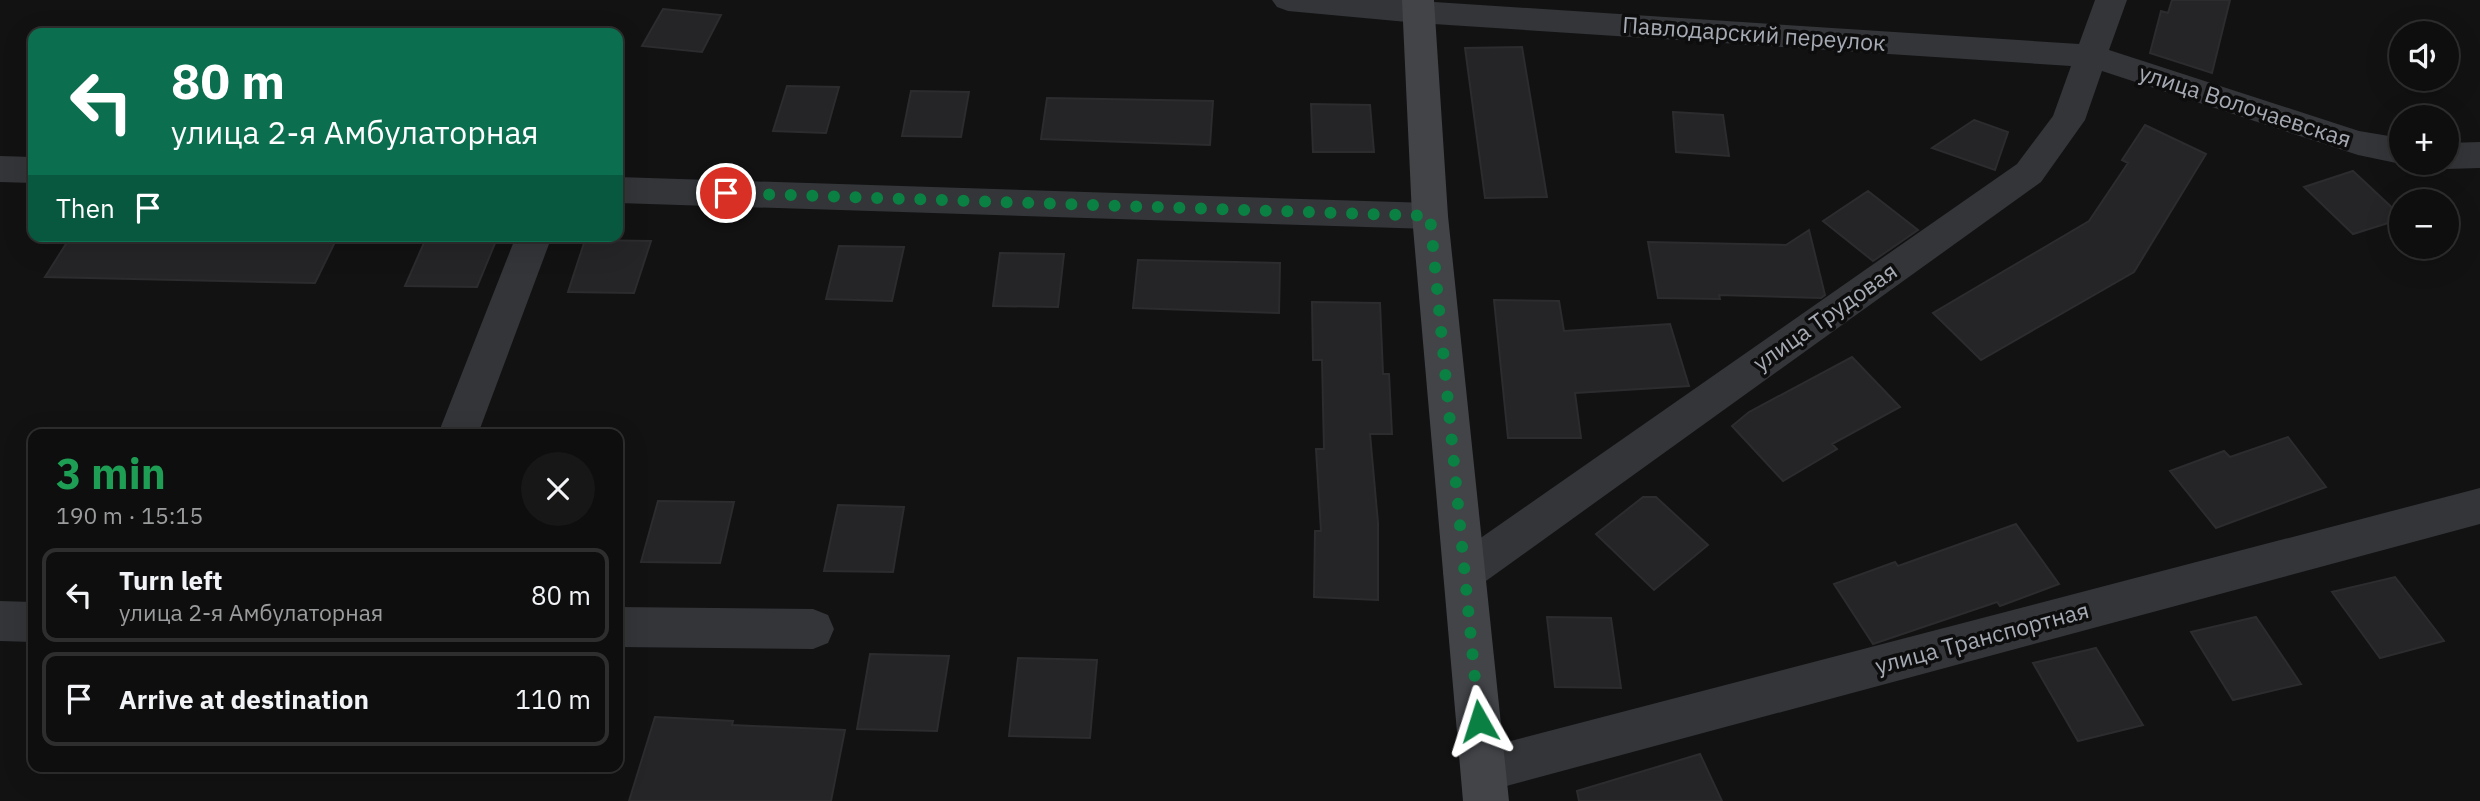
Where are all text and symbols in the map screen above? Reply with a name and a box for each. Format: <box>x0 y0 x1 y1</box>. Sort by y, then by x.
street label: Павлодарский переулок <box>1621 9 1887 57</box>
map controls <box>2389 21 2459 259</box>
button: sound <box>2389 21 2459 91</box>
text: 80 m <box>171 49 285 112</box>
icon: left <box>56 56 147 147</box>
street label: улица Волочаевская <box>2135 57 2355 154</box>
button: + <box>2389 105 2459 175</box>
text: улица 2-я Амбулаторная <box>171 111 539 153</box>
pin <box>696 163 756 223</box>
icon: arrive <box>707 174 745 212</box>
icon: arrive <box>129 189 167 227</box>
button: − <box>2389 189 2459 259</box>
text: Then <box>56 191 115 225</box>
street label: улица Трудовая <box>1746 255 1902 377</box>
text: 3 min <box>56 446 166 501</box>
button: close <box>521 452 595 526</box>
text: 190 m · 15:15 <box>56 500 203 530</box>
text: Turn left <box>119 563 222 597</box>
icon: left <box>60 576 98 614</box>
text: 80 m <box>531 578 591 612</box>
street label: улица Транспортная <box>1872 594 2092 680</box>
text: улица 2-я Амбулаторная <box>119 597 383 627</box>
icon: arrive <box>60 680 98 718</box>
text: Arrive at destination <box>119 682 369 716</box>
text: 110 m <box>515 682 591 716</box>
position arrow <box>1442 684 1516 758</box>

